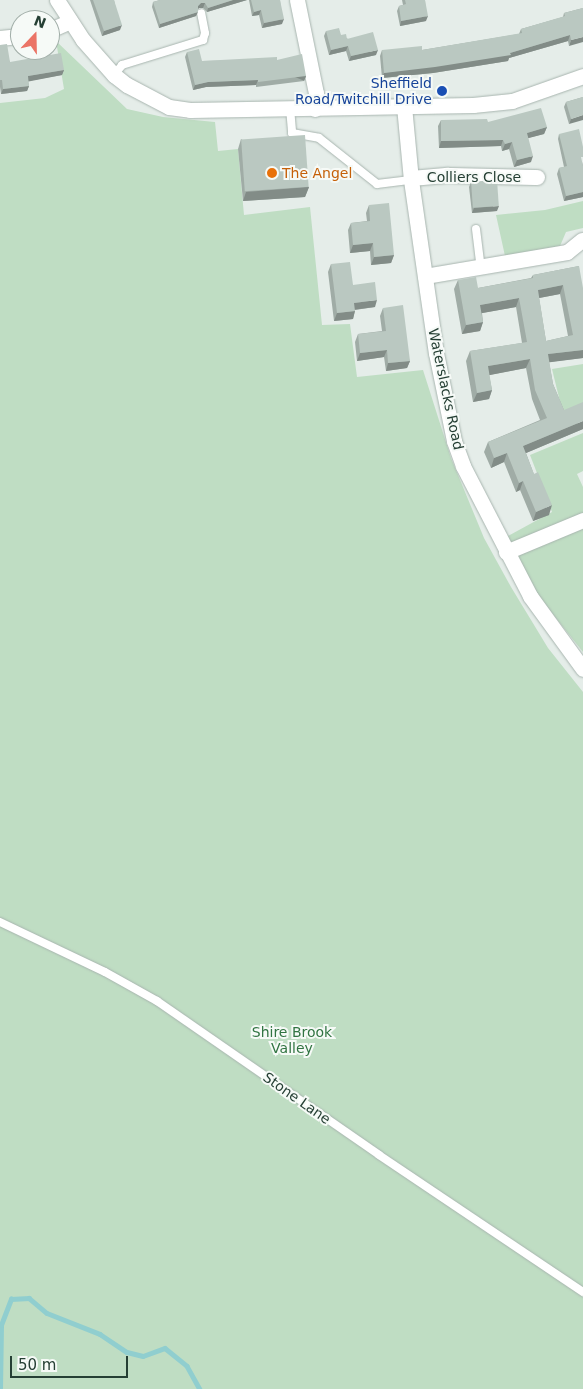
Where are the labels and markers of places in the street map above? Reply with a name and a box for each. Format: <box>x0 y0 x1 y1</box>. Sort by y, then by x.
place label: Sheffield Road/Twitchill Drive <box>295 75 432 108</box>
marker: Sheffield Road/Twitchill Drive <box>436 85 448 97</box>
place label: The Angel <box>282 165 352 181</box>
marker: The Angel <box>266 167 278 179</box>

